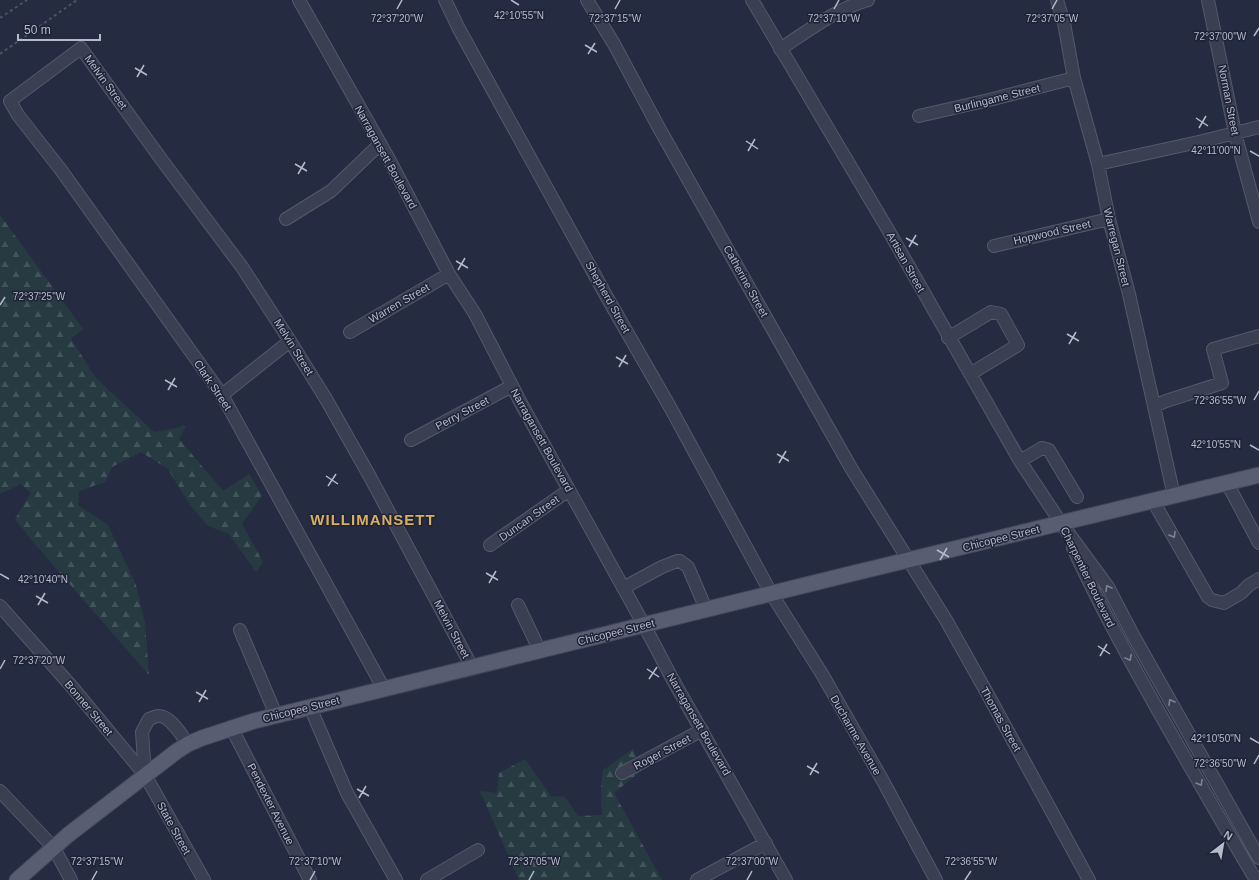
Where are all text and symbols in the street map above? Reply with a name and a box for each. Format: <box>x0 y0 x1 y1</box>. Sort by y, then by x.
text: 42°10'55"N <box>494 10 544 21</box>
text: 72°37'20"W <box>371 13 424 24</box>
text: 72°37'15"W <box>589 13 642 24</box>
text: 72°37'10"W <box>808 13 861 24</box>
text: 72°37'05"W <box>1026 13 1079 24</box>
scale bar <box>18 16 100 42</box>
text: 50 m <box>24 23 51 37</box>
text: 72°37'00"W <box>1194 31 1247 42</box>
street label: Melvin Street <box>82 53 130 111</box>
street label: Norman Street <box>1216 64 1242 136</box>
street label: Burlingame Street <box>953 82 1041 114</box>
street label: Narragansett Boulevard <box>353 103 419 211</box>
text: 42°11'00"N <box>1191 145 1241 156</box>
street label: Warregan Street <box>1101 207 1133 287</box>
street label: Hopwood Street <box>1012 217 1092 247</box>
street label: Artisan Street <box>885 230 927 294</box>
street label: Catherine Street <box>721 243 771 319</box>
street label: Shepherd Street <box>583 259 633 335</box>
street label: Warren Street <box>367 281 431 325</box>
text: 72°37'25"W <box>13 291 66 302</box>
street label: Melvin Street <box>272 317 316 377</box>
street label: Clark Street <box>192 358 234 412</box>
street label: Narragansett Boulevard <box>509 386 575 494</box>
street label: Perry Street <box>433 394 491 432</box>
text: 72°36'55"W <box>1194 395 1247 406</box>
text: 42°10'55"N <box>1191 439 1241 450</box>
street label: Duncan Street <box>497 493 561 543</box>
district label: WILLIMANSETT <box>310 511 436 528</box>
street label: Chicopee Street <box>961 523 1041 553</box>
street label: Charpentier Boulevard <box>1058 525 1118 629</box>
one-way arrow <box>1168 530 1175 538</box>
text: 42°10'40"N <box>18 574 68 585</box>
one-way arrow <box>1105 585 1112 592</box>
street label: Melvin Street <box>432 598 472 660</box>
street label: Chicopee Street <box>576 617 656 647</box>
one-way arrow <box>1124 654 1131 661</box>
text: 72°37'20"W <box>13 655 66 666</box>
street label: Narragansett Boulevard <box>665 671 733 777</box>
street label: Bonner Street <box>63 678 115 738</box>
street label: Thomas Street <box>978 685 1024 753</box>
street label: Ducharme Avenue <box>828 693 884 777</box>
street label: Chicopee Street <box>261 694 341 724</box>
one-way arrow <box>1169 699 1176 706</box>
street label: Roger Street <box>632 732 692 772</box>
text: 42°10'50"N <box>1191 733 1241 744</box>
text: 72°36'50"W <box>1194 758 1247 769</box>
street label: Pendexter Avenue <box>245 761 297 847</box>
one-way arrow <box>1195 779 1202 786</box>
street label: State Street <box>155 800 193 856</box>
north arrow <box>1203 824 1243 864</box>
text: N <box>1222 828 1235 843</box>
text: 72°37'15"W <box>71 856 124 867</box>
text: 72°37'10"W <box>289 856 342 867</box>
text: 72°37'05"W <box>508 856 561 867</box>
text: 72°37'00"W <box>726 856 779 867</box>
text: 72°36'55"W <box>945 856 998 867</box>

